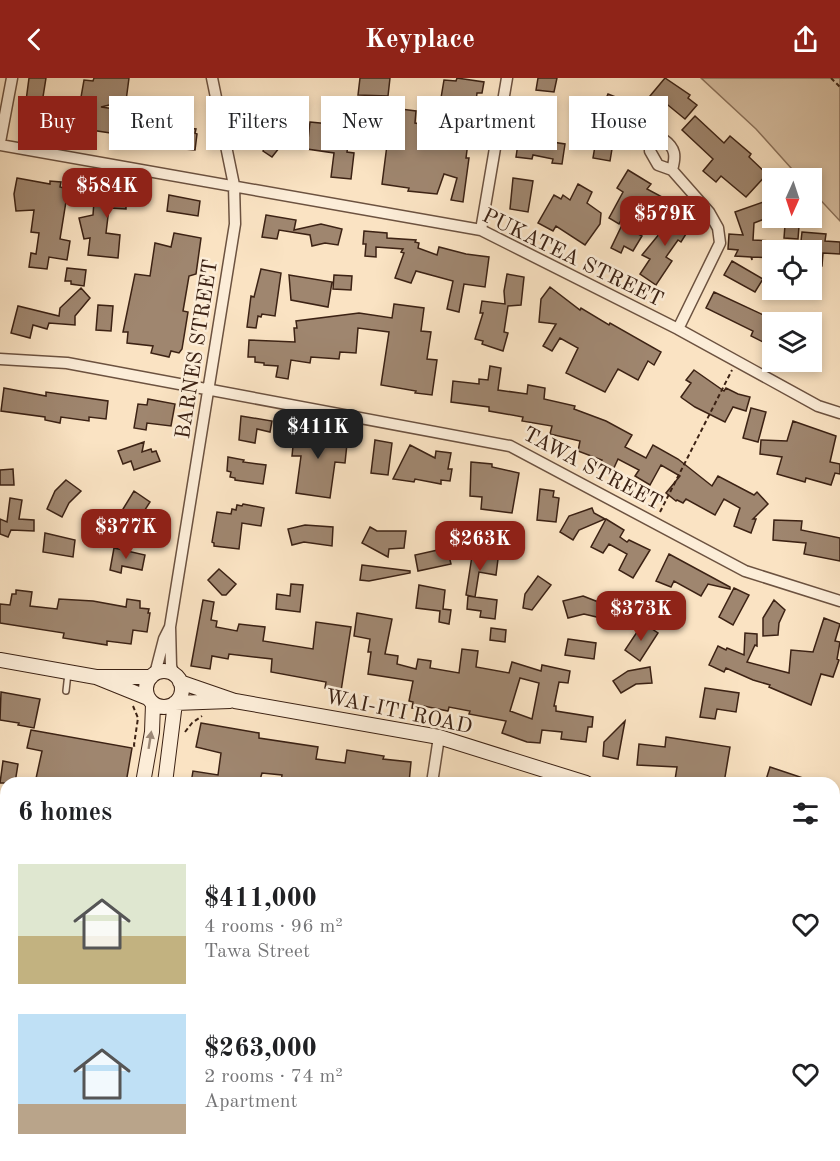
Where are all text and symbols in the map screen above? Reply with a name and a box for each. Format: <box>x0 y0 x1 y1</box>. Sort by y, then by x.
icon: back <box>18 23 51 56</box>
icon: share <box>789 23 822 56</box>
text: Keyplace <box>365 26 475 53</box>
chip: Buy <box>18 96 97 150</box>
chip: Rent <box>109 96 194 150</box>
chip: Filters <box>206 96 309 150</box>
chip: New <box>321 96 405 150</box>
chip: Apartment <box>417 96 557 150</box>
chip: House <box>569 96 668 150</box>
pin: $584K <box>65 168 149 219</box>
north arrow <box>762 168 822 228</box>
map controls <box>762 168 822 372</box>
text: $584K <box>76 177 138 197</box>
pin: $579K <box>623 196 707 247</box>
street label: PUKATEA STREET <box>478 205 666 311</box>
text: $579K <box>634 205 696 225</box>
button: locate <box>762 240 822 300</box>
street label: BARNES STREET <box>173 258 222 440</box>
button: layers <box>762 312 822 372</box>
pin: $411K <box>276 409 360 460</box>
text: $411K <box>287 418 349 438</box>
street label: TAWA STREET <box>519 424 665 515</box>
pin: $377K <box>84 509 168 560</box>
text: $377K <box>95 518 157 538</box>
pin: $263K <box>438 521 522 572</box>
text: $263K <box>449 530 511 550</box>
pin: $373K <box>599 591 683 642</box>
text: $373K <box>610 600 672 620</box>
street label: WAI-ITI ROAD <box>323 687 474 738</box>
one-way arrow <box>146 730 155 749</box>
icon: filters <box>789 797 822 830</box>
text: 6 homes <box>18 800 112 826</box>
text: $411,000 <box>204 886 317 912</box>
icon: home <box>66 888 138 960</box>
icon: heart <box>789 908 822 941</box>
text: 4 rooms · 96 m² <box>204 917 343 937</box>
text: Tawa Street <box>204 942 310 962</box>
text: $263,000 <box>204 1036 317 1062</box>
icon: home <box>66 1038 138 1110</box>
icon: heart <box>789 1058 822 1091</box>
text: 2 rooms · 74 m² <box>204 1067 343 1087</box>
text: Apartment <box>204 1092 298 1112</box>

